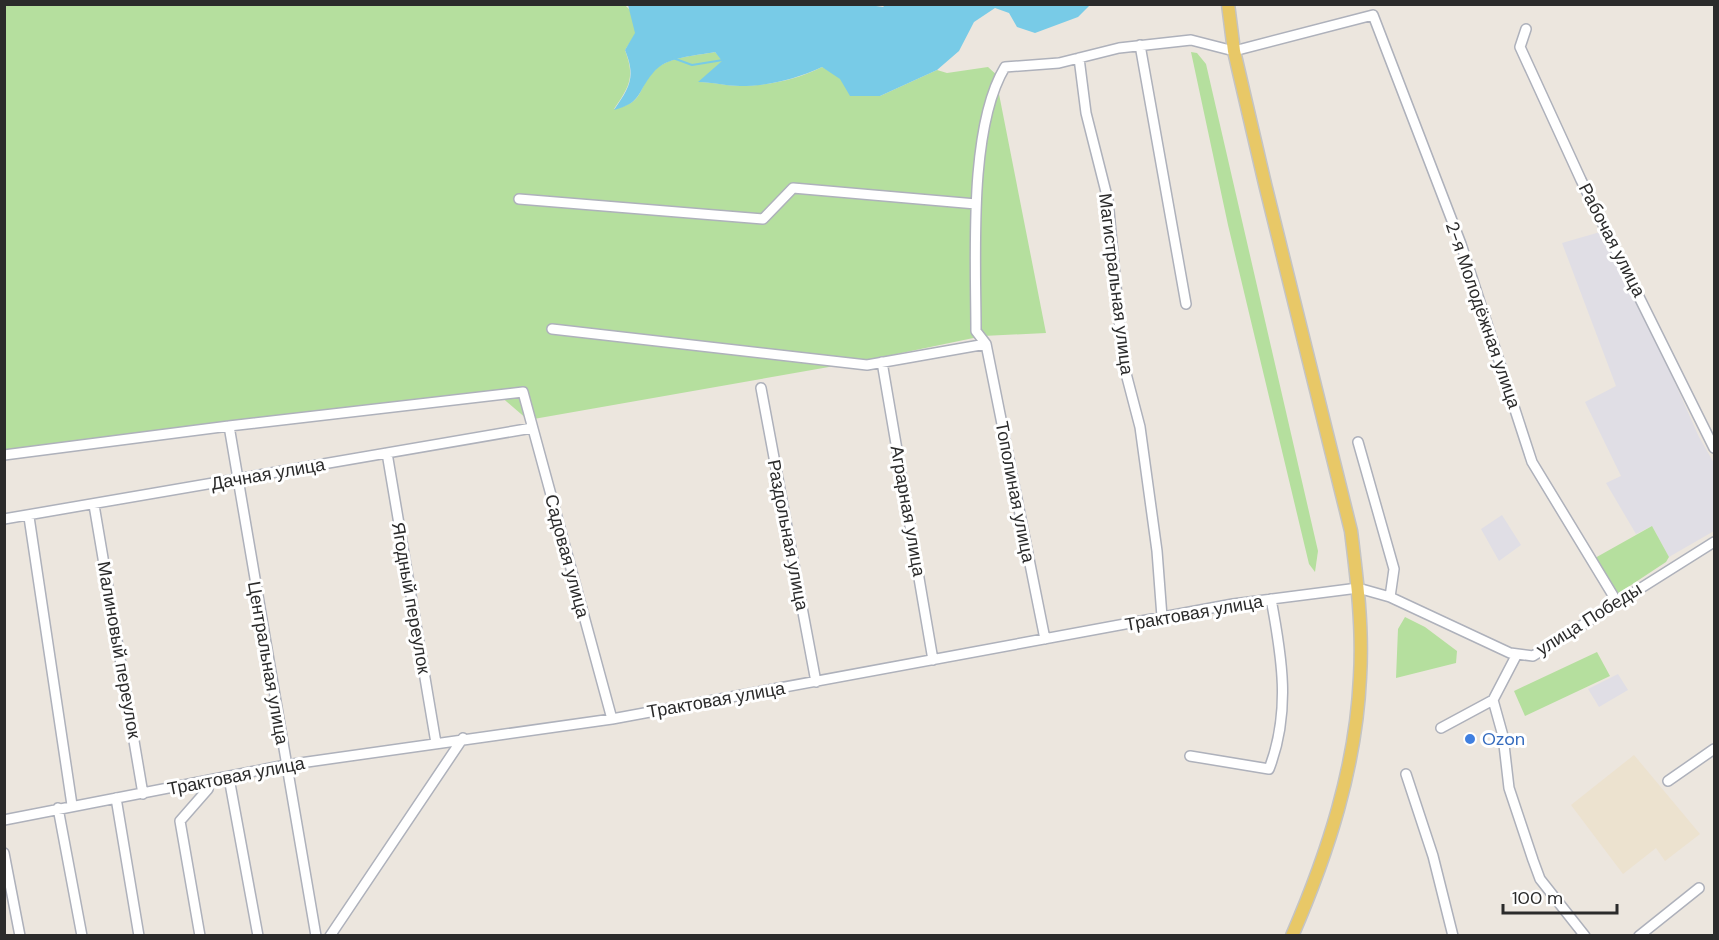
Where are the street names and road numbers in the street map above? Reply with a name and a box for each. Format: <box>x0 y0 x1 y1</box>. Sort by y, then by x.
street label: Рабочая улица <box>1573 179 1651 302</box>
street label: Магистральная улица <box>1093 192 1139 377</box>
street label: 2-я Молодёжная улица <box>1440 218 1527 413</box>
street label: Тополиная улица <box>990 419 1041 566</box>
street label: Аграрная улица <box>885 444 931 579</box>
street label: Дачная улица <box>209 452 328 496</box>
street label: Раздольная улица <box>762 458 815 613</box>
street label: Садовая улица <box>539 491 595 621</box>
street label: Ягодный переулок <box>386 520 436 676</box>
street label: Малиновый переулок <box>92 559 146 741</box>
street label: улица Победы <box>1532 577 1646 661</box>
street label: Центральная улица <box>242 579 294 747</box>
street label: Трактовая улица <box>1123 589 1266 637</box>
street label: Трактовая улица <box>645 676 788 724</box>
street label: Трактовая улица <box>165 751 308 801</box>

